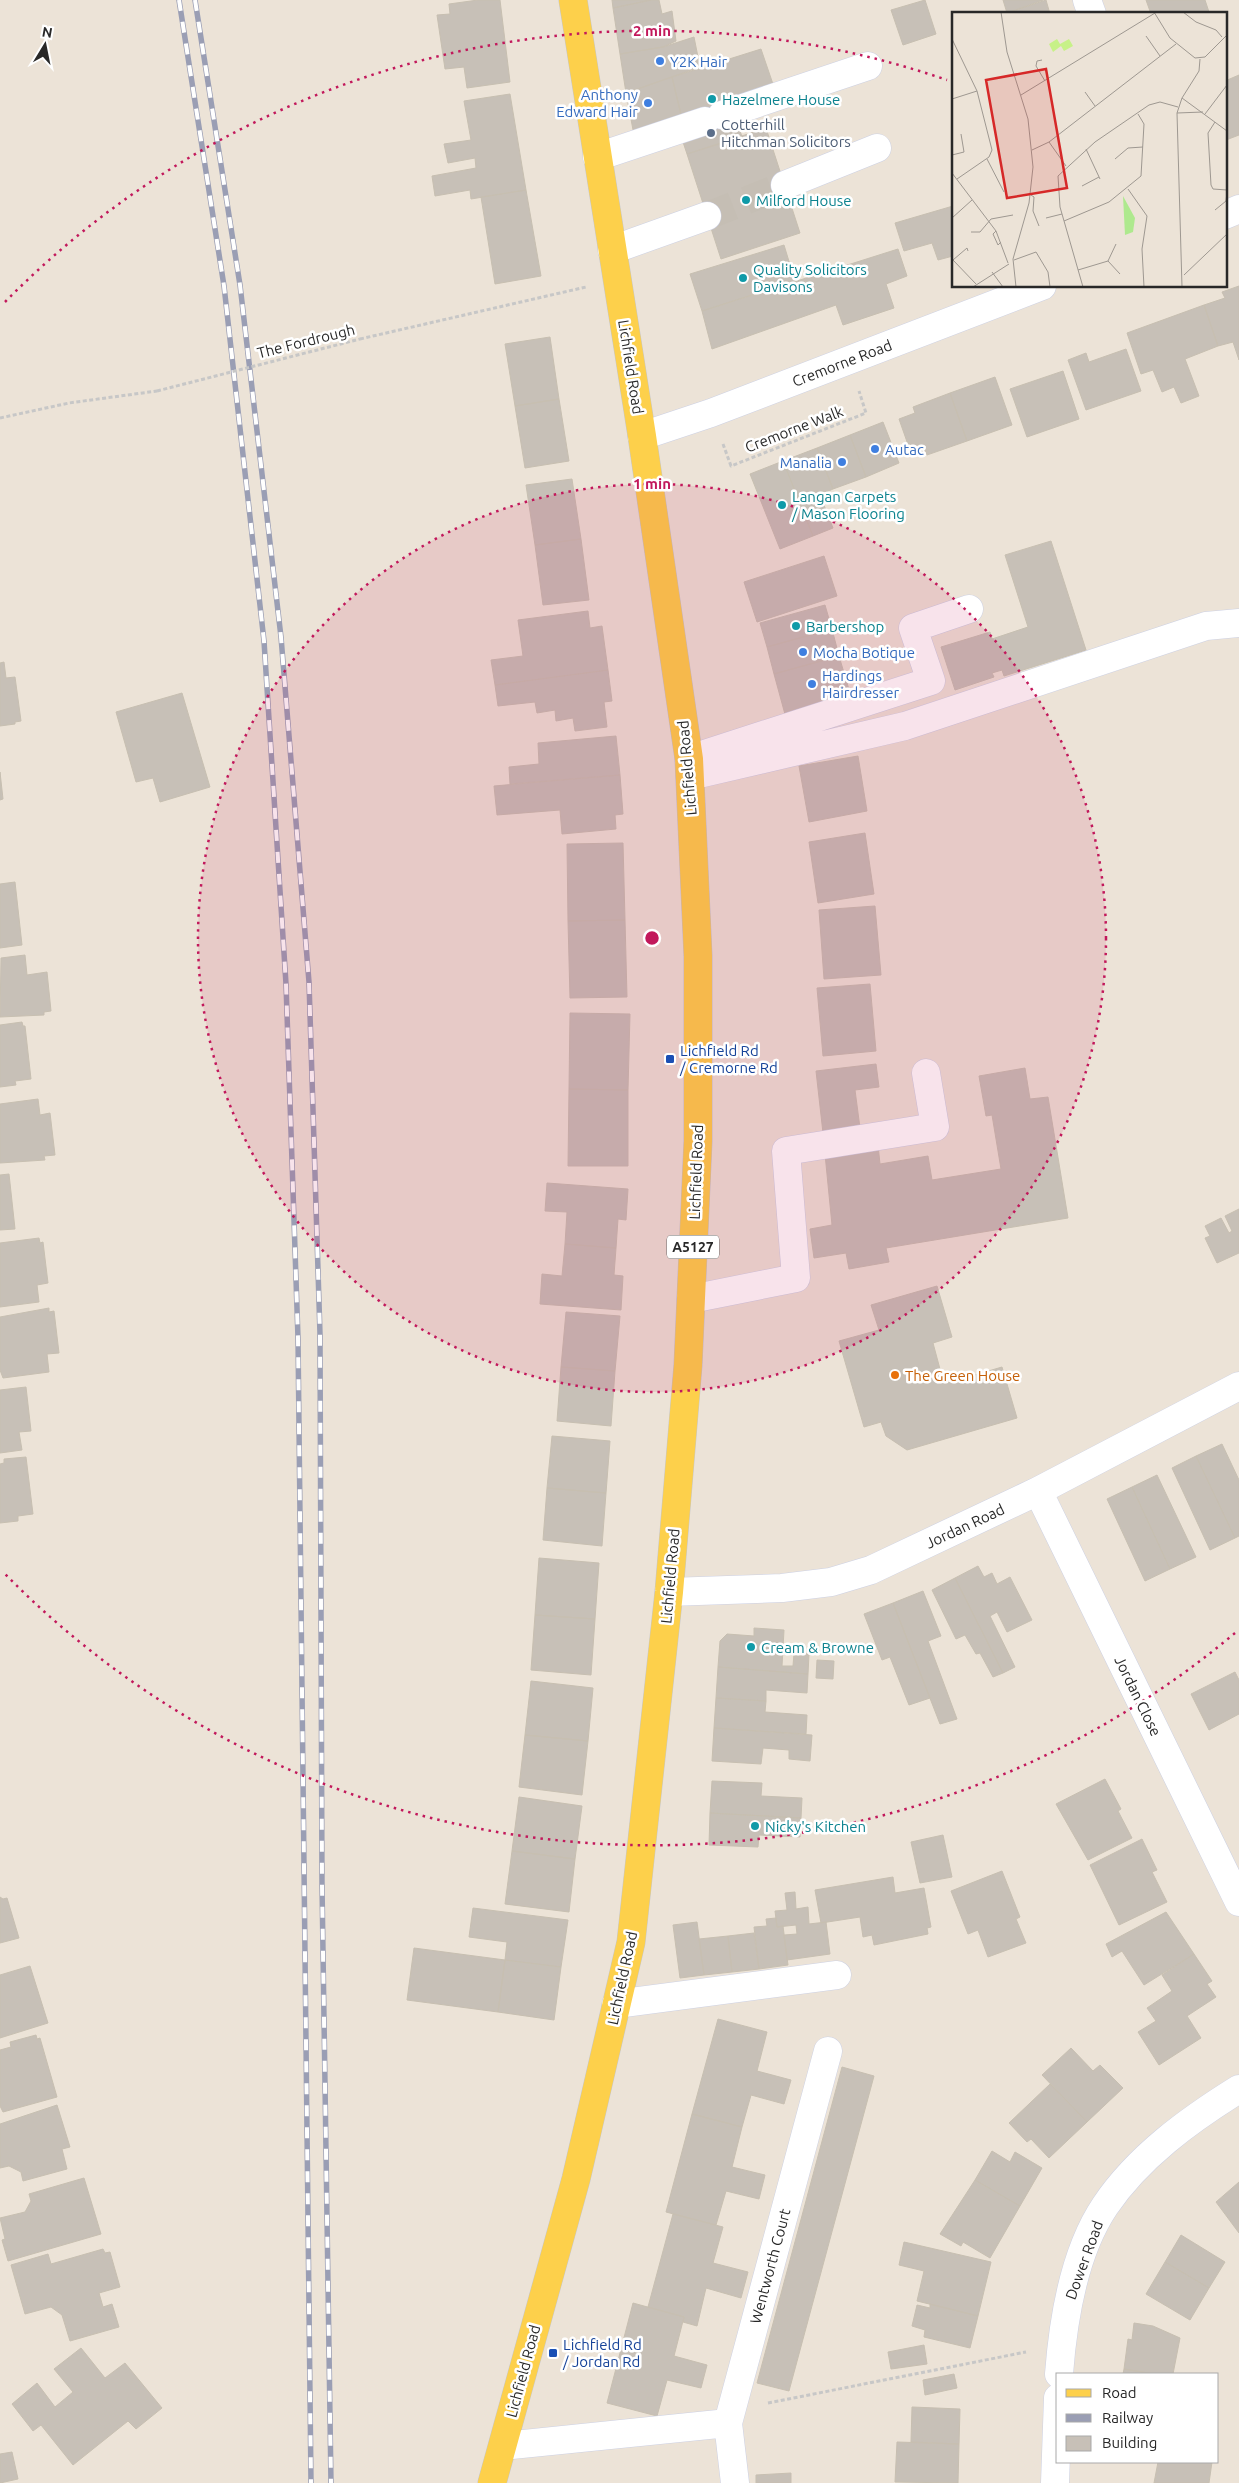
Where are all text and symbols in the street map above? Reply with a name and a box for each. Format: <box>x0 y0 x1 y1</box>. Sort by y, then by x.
inset map <box>952 12 1226 288</box>
north arrow <box>20 20 70 70</box>
text: 2 min <box>633 22 671 39</box>
text: N <box>41 23 54 41</box>
place label: Y2K Hair <box>670 53 728 70</box>
marker: Y2K Hair <box>654 55 666 67</box>
place label: Anthony Edward Hair <box>556 86 638 120</box>
place label: Hazelmere House <box>722 91 840 108</box>
marker: Hazelmere House <box>706 93 718 105</box>
marker: Anthony Edward Hair <box>642 97 654 109</box>
place label: Cotterhill Hitchman Solicitors <box>721 116 851 150</box>
marker: Cotterhill Hitchman Solicitors <box>705 127 717 139</box>
place label: Milford House <box>756 192 852 209</box>
marker: Milford House <box>740 194 752 206</box>
place label: Quality Solicitors Davisons <box>753 261 867 295</box>
marker: Quality Solicitors Davisons <box>737 272 749 284</box>
street label: Lichfield Road <box>615 319 647 415</box>
street label: The Fordrough <box>255 321 357 361</box>
street label: Cremorne Road <box>790 336 894 390</box>
street label: Cremorne Walk <box>743 402 846 456</box>
place label: Autac <box>885 441 924 458</box>
marker: Autac <box>869 443 881 455</box>
place label: Manalia <box>780 454 832 471</box>
marker: Manalia <box>836 456 848 468</box>
text: 1 min <box>633 475 671 492</box>
place label: Langan Carpets / Mason Flooring <box>791 488 905 522</box>
marker: Langan Carpets / Mason Flooring <box>776 499 788 511</box>
place label: Barbershop <box>806 618 884 635</box>
marker: Barbershop <box>790 620 802 632</box>
place label: Mocha Botique <box>813 644 915 661</box>
marker: Mocha Botique <box>797 646 809 658</box>
place label: Hardings Hairdresser <box>822 667 900 701</box>
marker: Hardings Hairdresser <box>806 678 818 690</box>
street label: Lichfield Road <box>674 720 700 816</box>
centre of rings <box>643 929 661 947</box>
place label: Lichfield Rd / Cremorne Rd <box>679 1042 778 1076</box>
marker: Lichfield Rd / Cremorne Rd <box>664 1053 676 1065</box>
street label: Lichfield Road <box>686 1124 706 1220</box>
road number: A5127 <box>667 1236 719 1258</box>
place label: The Green House <box>905 1367 1020 1384</box>
marker: The Green House <box>889 1369 901 1381</box>
street label: Jordan Road <box>923 1500 1007 1552</box>
street label: Lichfield Road <box>657 1528 683 1624</box>
place label: Cream & Browne <box>761 1639 874 1656</box>
marker: Cream & Browne <box>745 1641 757 1653</box>
street label: Jordan Close <box>1111 1653 1165 1739</box>
place label: Nicky's Kitchen <box>765 1818 866 1835</box>
marker: Nicky's Kitchen <box>749 1820 761 1832</box>
street label: Lichfield Road <box>604 1930 640 2026</box>
street label: Wentworth Court <box>746 2206 794 2325</box>
street label: Dower Road <box>1062 2218 1106 2302</box>
street label: Lichfield Road <box>502 2323 544 2419</box>
place label: Lichfield Rd / Jordan Rd <box>562 2336 642 2370</box>
marker: Lichfield Rd / Jordan Rd <box>547 2347 559 2359</box>
legend <box>1056 2373 1219 2463</box>
text: Road <box>1102 2384 1137 2401</box>
text: Railway <box>1102 2409 1153 2426</box>
text: Building <box>1102 2434 1157 2451</box>

